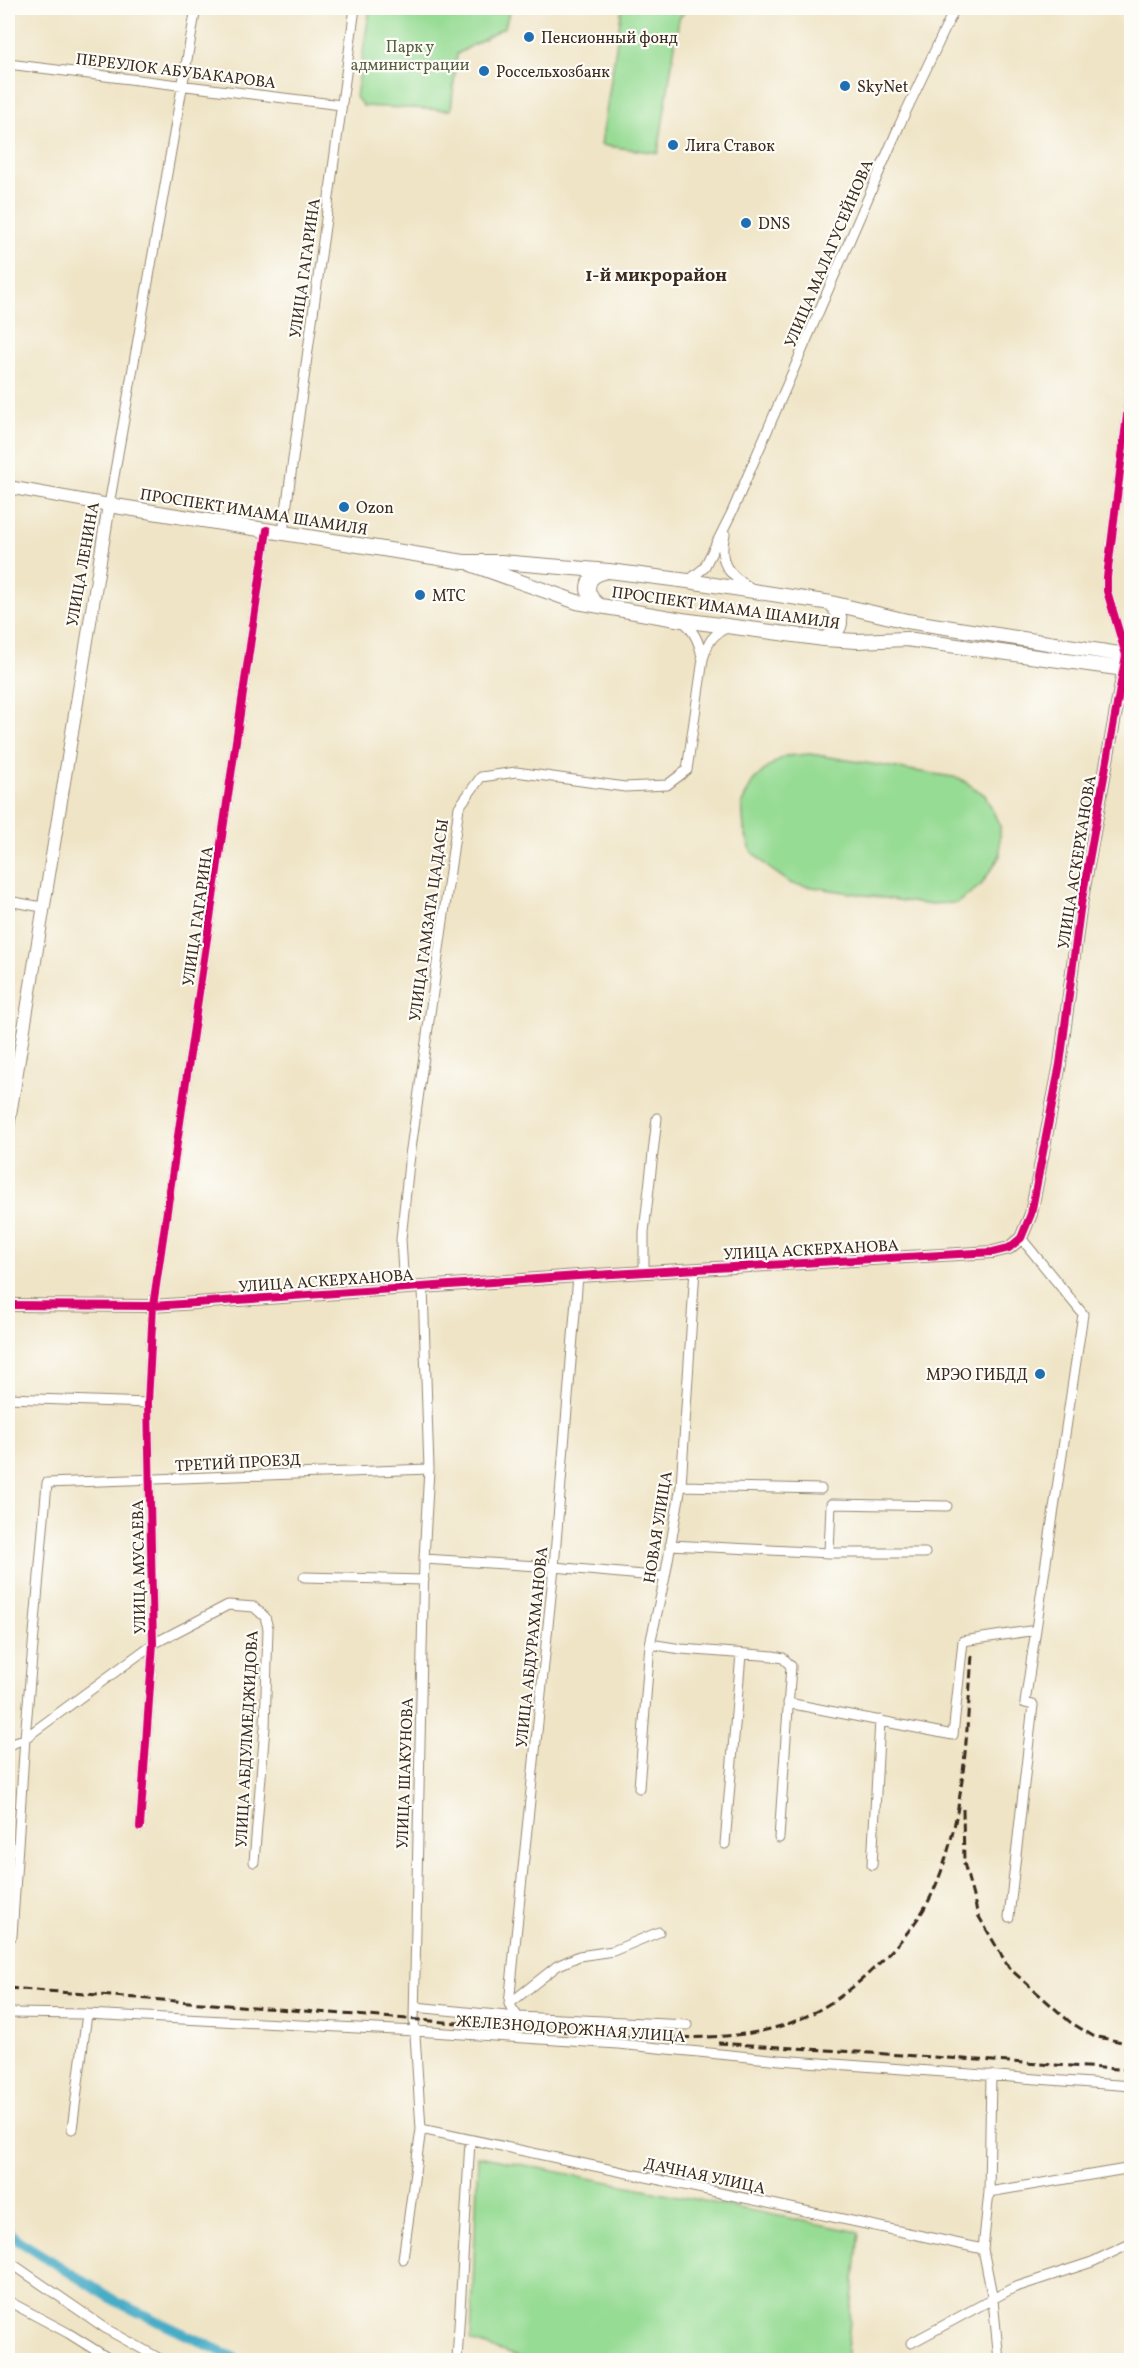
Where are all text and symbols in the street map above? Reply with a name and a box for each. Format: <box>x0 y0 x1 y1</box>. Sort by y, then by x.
place label: Пенсионный фонд <box>541 28 678 50</box>
marker: Пенсионный фонд <box>522 30 536 44</box>
park label: Парк у администрации <box>350 37 470 77</box>
street label: ПЕРЕУЛОК АБУБАКАРОВА <box>74 49 277 95</box>
place label: Россельхозбанк <box>496 62 610 84</box>
marker: Россельхозбанк <box>477 64 491 78</box>
place label: SkyNet <box>857 77 909 99</box>
marker: SkyNet <box>838 79 852 93</box>
place label: Лига Ставок <box>685 136 775 158</box>
marker: Лига Ставок <box>666 138 680 152</box>
street label: УЛИЦА МАЛАГУСЕЙНОВА <box>780 156 880 351</box>
street label: УЛИЦА ГАГАРИНА <box>285 197 327 340</box>
place label: DNS <box>758 214 790 236</box>
marker: DNS <box>739 216 753 230</box>
district label: 1-й микрорайон <box>585 264 727 289</box>
street label: ПРОСПЕКТ ИМАМА ШАМИЛЯ <box>138 484 369 542</box>
place label: Ozon <box>356 498 394 520</box>
street label: УЛИЦА ЛЕНИНА <box>62 500 106 628</box>
marker: Ozon <box>337 500 351 514</box>
street label: ПРОСПЕКТ ИМАМА ШАМИЛЯ <box>610 582 841 636</box>
place label: МТС <box>432 586 466 608</box>
marker: МТС <box>413 588 427 602</box>
street label: УЛИЦА АСКЕРХАНОВА <box>1053 774 1103 951</box>
street label: УЛИЦА ГАМЗАТА ЦАДАСЫ <box>405 818 455 1023</box>
street label: УЛИЦА ГАГАРИНА <box>178 845 220 988</box>
street label: УЛИЦА АСКЕРХАНОВА <box>723 1235 899 1267</box>
street label: УЛИЦА АСКЕРХАНОВА <box>238 1265 415 1299</box>
place label: МРЭО ГИБДД <box>926 1365 1028 1387</box>
marker: МРЭО ГИБДД <box>1033 1367 1047 1381</box>
street label: ТРЕТИЙ ПРОЕЗД <box>174 1450 302 1478</box>
street label: НОВАЯ УЛИЦА <box>639 1470 679 1585</box>
street label: УЛИЦА МУСАЕВА <box>128 1499 152 1635</box>
street label: УЛИЦА АБДУРАХМАНОВА <box>511 1546 554 1749</box>
street label: УЛИЦА АБДУЛМЕДЖИДОВА <box>231 1630 265 1848</box>
street label: УЛИЦА ШАКУНОВА <box>392 1697 420 1849</box>
street label: ЖЕЛЕЗНОДОРОЖНАЯ УЛИЦА <box>455 2011 686 2049</box>
street label: ДАЧНАЯ УЛИЦА <box>642 2153 767 2201</box>

